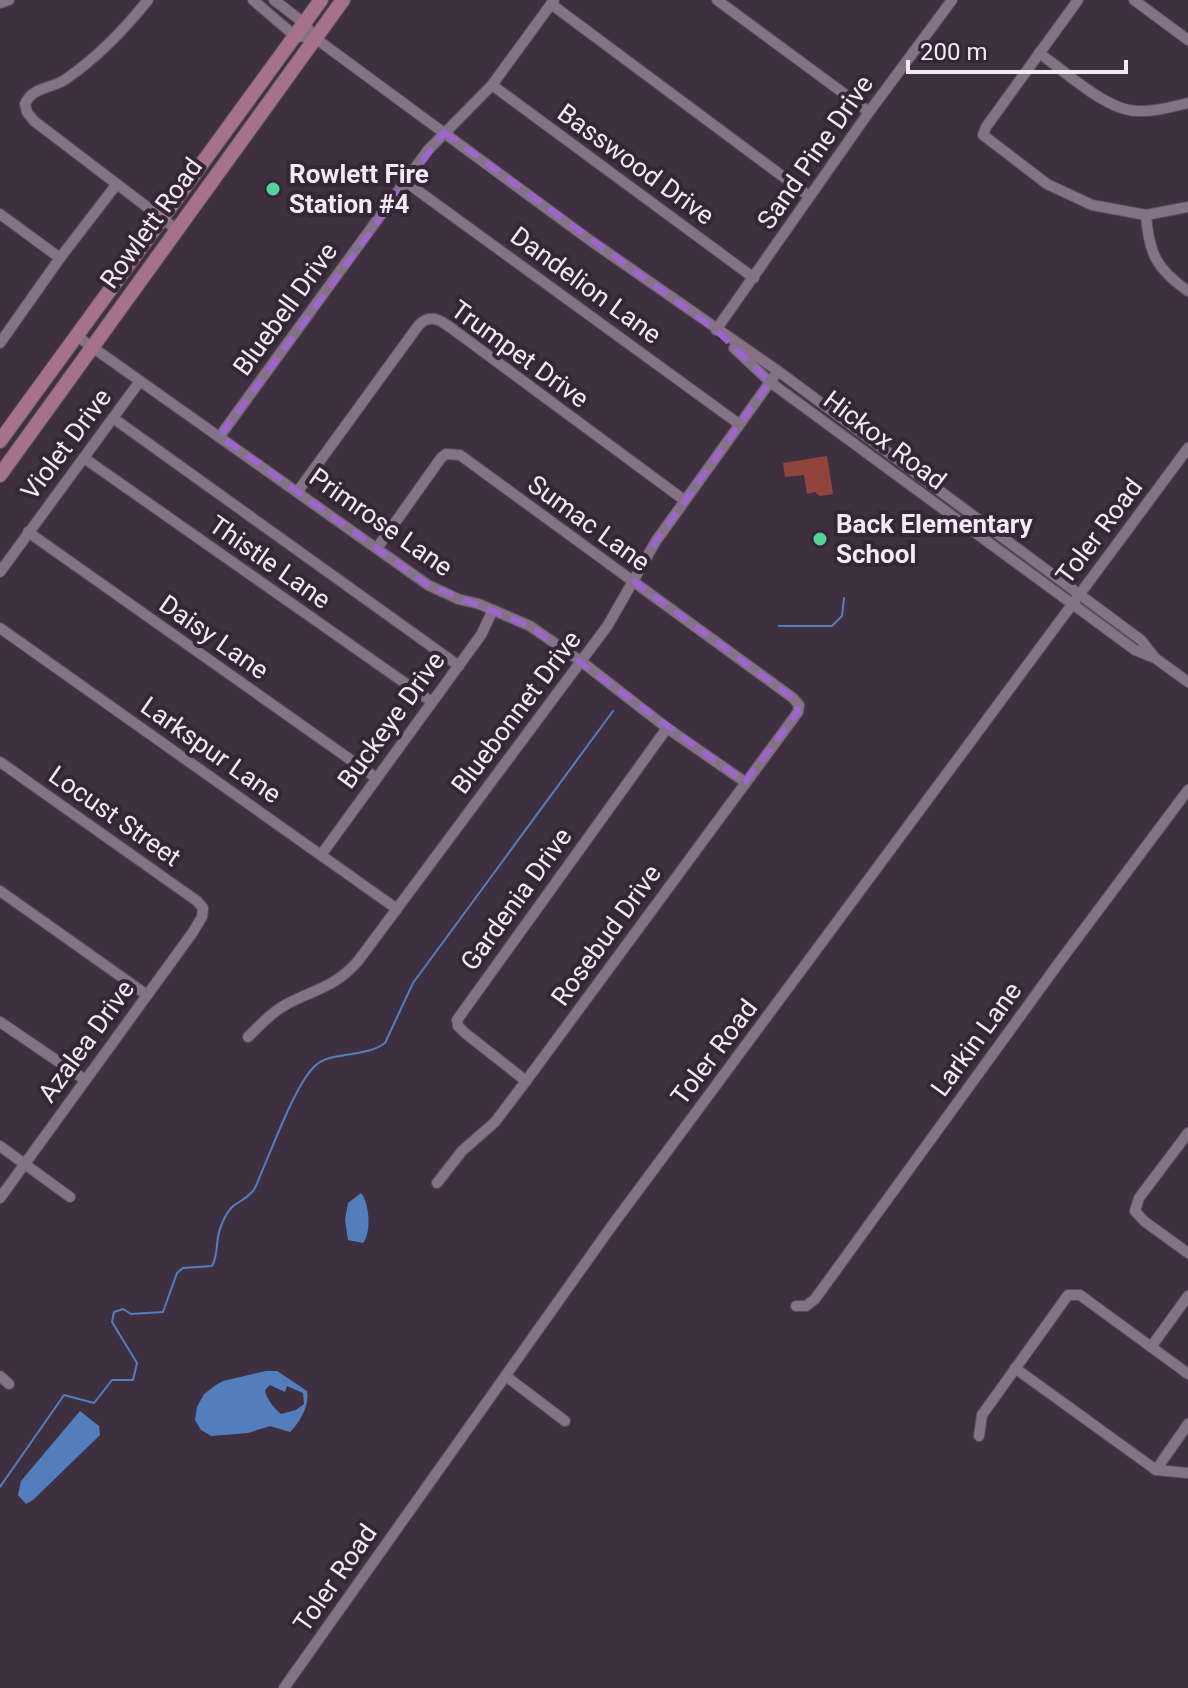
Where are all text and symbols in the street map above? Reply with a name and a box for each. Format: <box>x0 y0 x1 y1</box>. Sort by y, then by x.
scale bar <box>908 24 1126 74</box>
text: 200 m <box>920 38 987 66</box>
street label: Sand Pine Drive <box>751 69 879 235</box>
street label: Basswood Drive <box>552 97 720 231</box>
street label: Rowlett Road <box>94 152 208 294</box>
place label: Rowlett Fire Station #4 <box>289 159 429 219</box>
marker: Rowlett Fire Station #4 <box>264 180 282 198</box>
street label: Dandelion Lane <box>505 220 667 350</box>
street label: Bluebell Drive <box>227 237 343 381</box>
street label: Trumpet Drive <box>446 294 594 414</box>
street label: Violet Drive <box>15 383 117 505</box>
street label: Hickox Road <box>818 384 952 496</box>
street label: Primrose Lane <box>304 462 458 582</box>
street label: Sumac Lane <box>522 469 656 577</box>
street label: Toler Road <box>1050 472 1148 590</box>
street label: Thistle Lane <box>204 509 336 615</box>
place label: Back Elementary School <box>836 509 1034 569</box>
marker: Back Elementary School <box>811 530 829 548</box>
street label: Daisy Lane <box>154 589 274 685</box>
street label: Bluebonnet Drive <box>445 625 587 799</box>
street label: Buckeye Drive <box>331 646 451 794</box>
street label: Larkspur Lane <box>135 691 287 809</box>
street label: Locust Street <box>43 760 187 872</box>
street label: Gardenia Drive <box>454 822 578 976</box>
street label: Rosebud Drive <box>545 859 667 1011</box>
street label: Azalea Drive <box>32 974 140 1108</box>
street label: Larkin Lane <box>925 976 1027 1102</box>
street label: Toler Road <box>665 993 763 1111</box>
street label: Toler Road <box>287 1519 383 1637</box>

